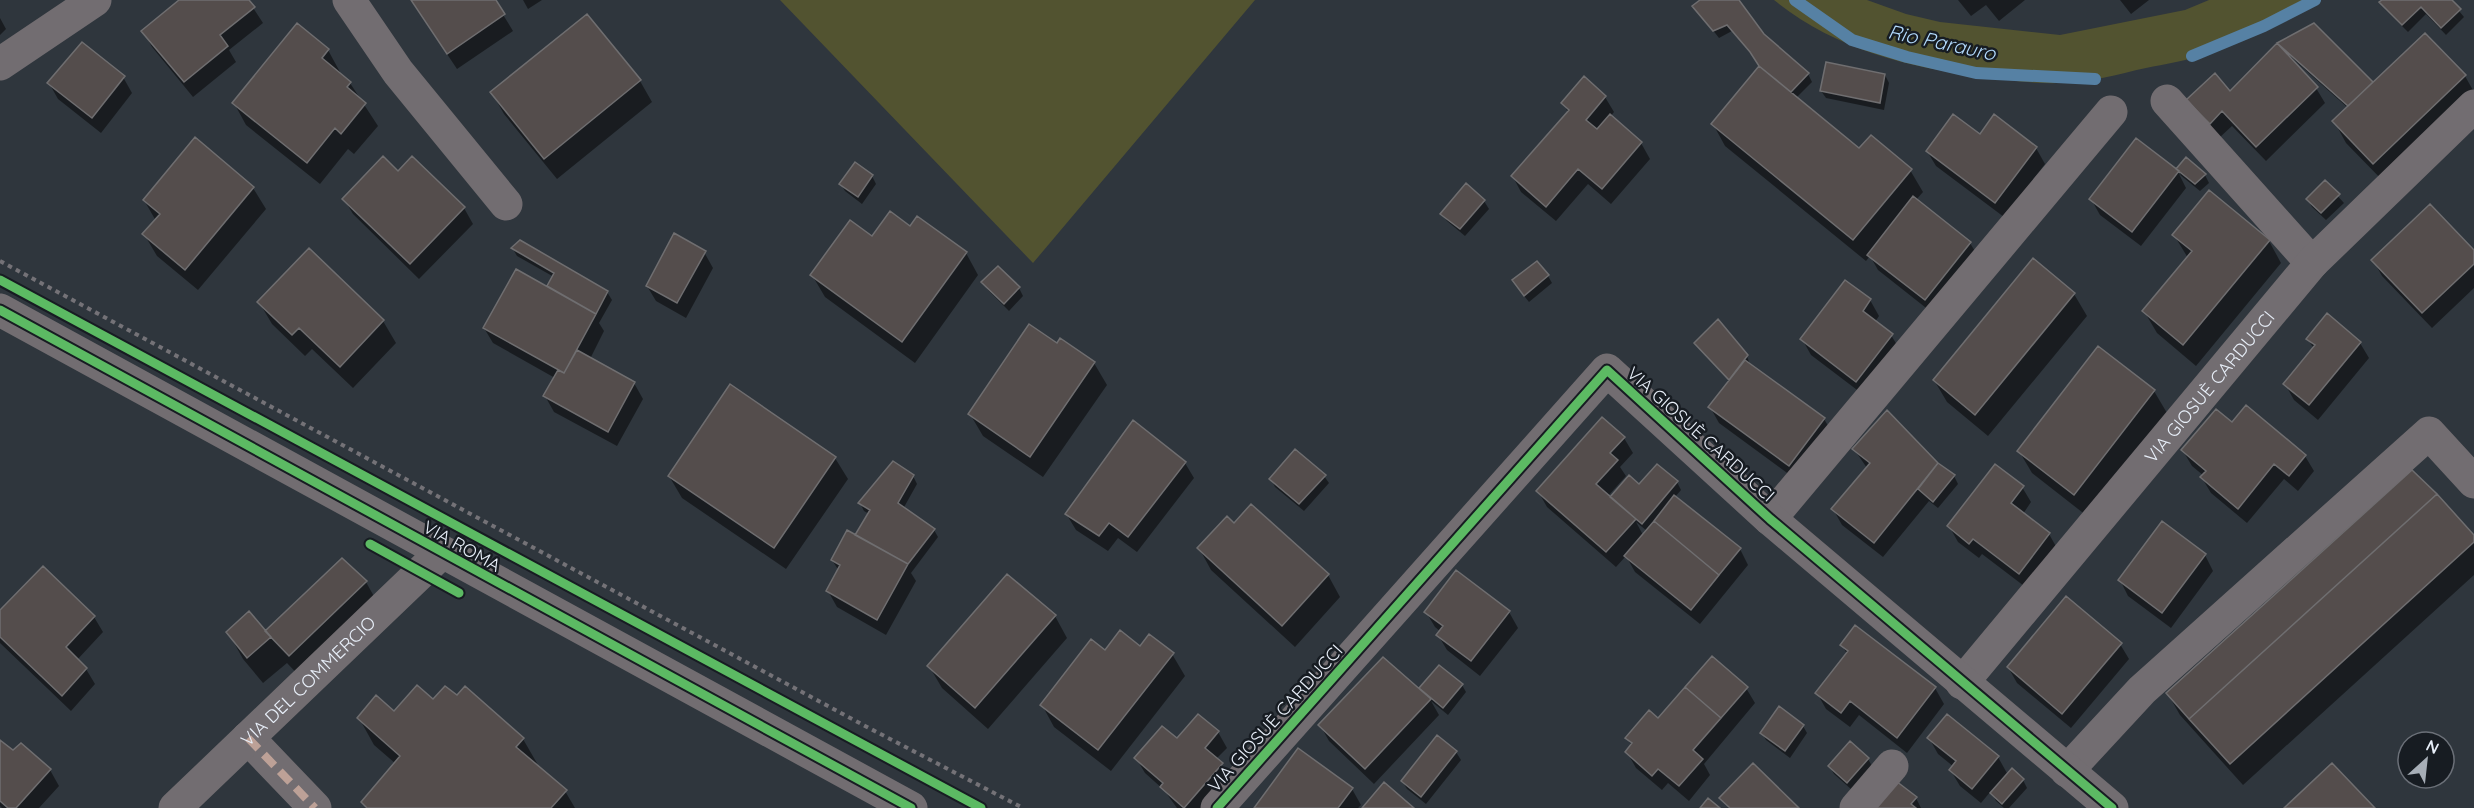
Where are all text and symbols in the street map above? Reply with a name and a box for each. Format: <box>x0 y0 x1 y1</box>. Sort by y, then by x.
water label: Rio Parauro <box>1886 18 1999 66</box>
street label: VIA GIOSUÈ CARDUCCI <box>2139 306 2279 467</box>
street label: VIA GIOSUÈ CARDUCCI <box>1622 361 1780 507</box>
street label: VIA ROMA <box>419 515 505 577</box>
street label: VIA DEL COMMERCIO <box>236 611 380 751</box>
street label: VIA GIOSUÈ CARDUCCI <box>1202 639 1348 797</box>
north arrow <box>2396 730 2456 790</box>
text: N <box>2423 735 2443 758</box>

